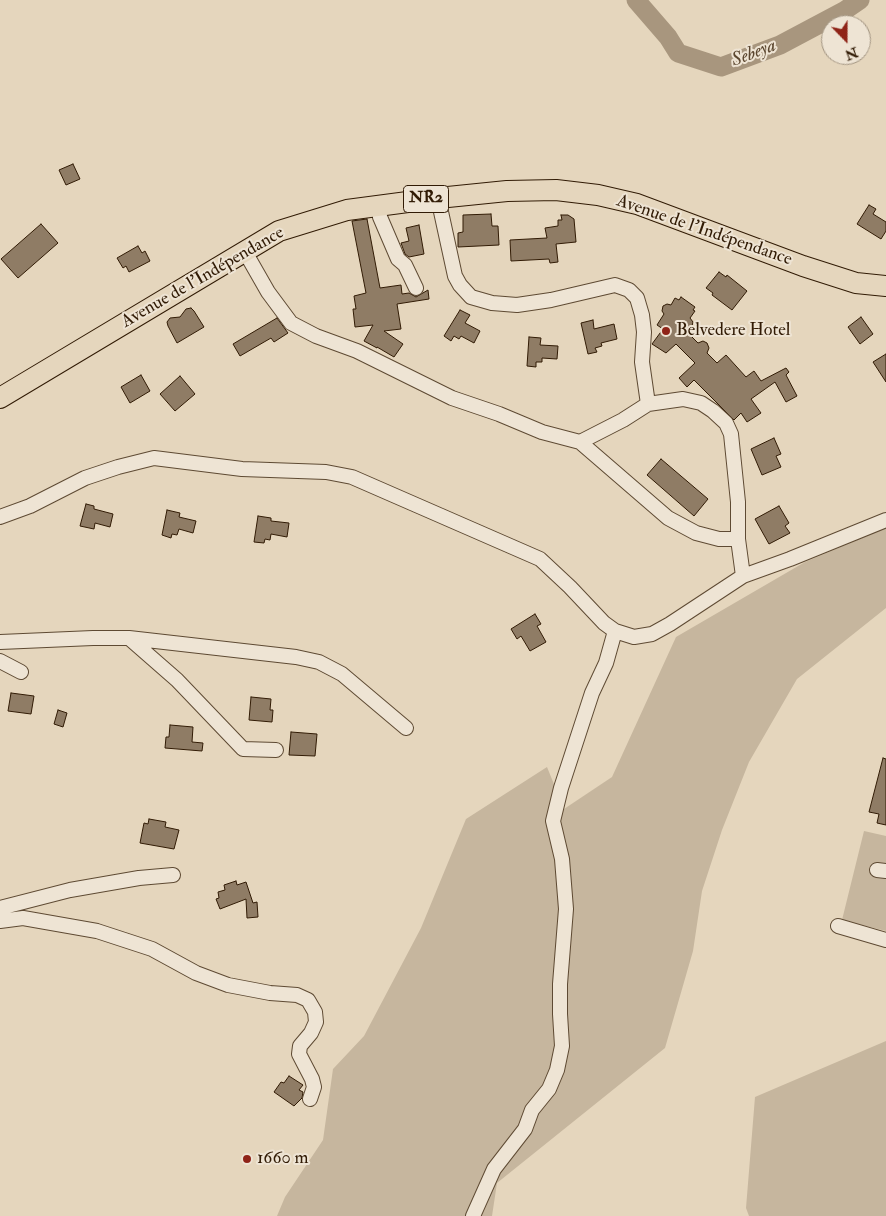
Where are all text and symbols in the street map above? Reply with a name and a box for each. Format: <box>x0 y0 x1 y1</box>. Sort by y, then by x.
north arrow <box>821 15 871 65</box>
water label: Sebeya <box>728 35 780 73</box>
text: N <box>842 43 860 64</box>
road number: NR2 <box>404 185 448 212</box>
street label: Avenue de l'Indépendance <box>613 191 795 271</box>
street label: Avenue de l'Indépendance <box>118 223 288 333</box>
place label: Belvedere Hotel <box>676 320 790 342</box>
marker: Belvedere Hotel <box>660 325 672 337</box>
place label: 1660 m <box>257 1148 308 1170</box>
marker: 1660 m <box>241 1153 253 1165</box>

